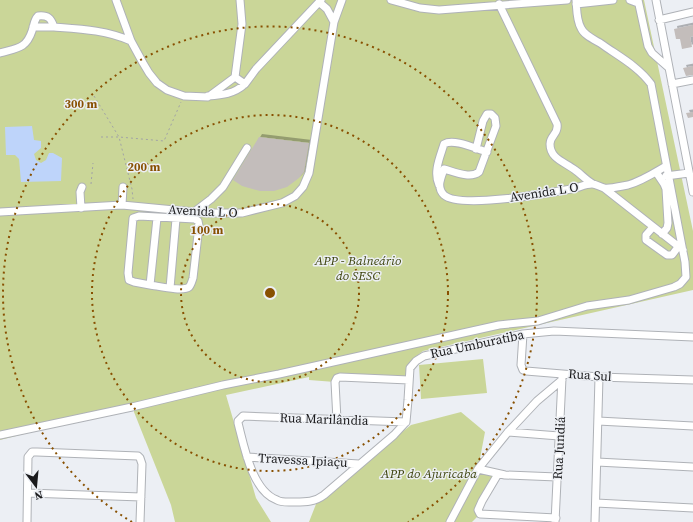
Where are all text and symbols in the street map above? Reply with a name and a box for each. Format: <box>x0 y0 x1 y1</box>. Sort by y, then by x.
text: 300 m <box>65 96 98 112</box>
text: 200 m <box>128 159 161 175</box>
street label: Avenida L O <box>508 178 580 206</box>
street label: Avenida L O <box>168 201 238 221</box>
text: 100 m <box>191 222 224 238</box>
park label: APP - Balneário do SESC <box>314 252 401 284</box>
centre of rings <box>263 286 277 300</box>
street label: Rua Umburatiba <box>429 326 526 362</box>
street label: Rua Sul <box>568 365 612 385</box>
street label: Rua Marilândia <box>279 409 369 429</box>
street label: Rua Jundiá <box>549 416 569 480</box>
street label: Travessa Ipiaçu <box>258 449 349 471</box>
park label: APP do Ajuricaba <box>380 465 477 482</box>
north arrow <box>16 466 56 506</box>
text: N <box>33 487 45 503</box>

